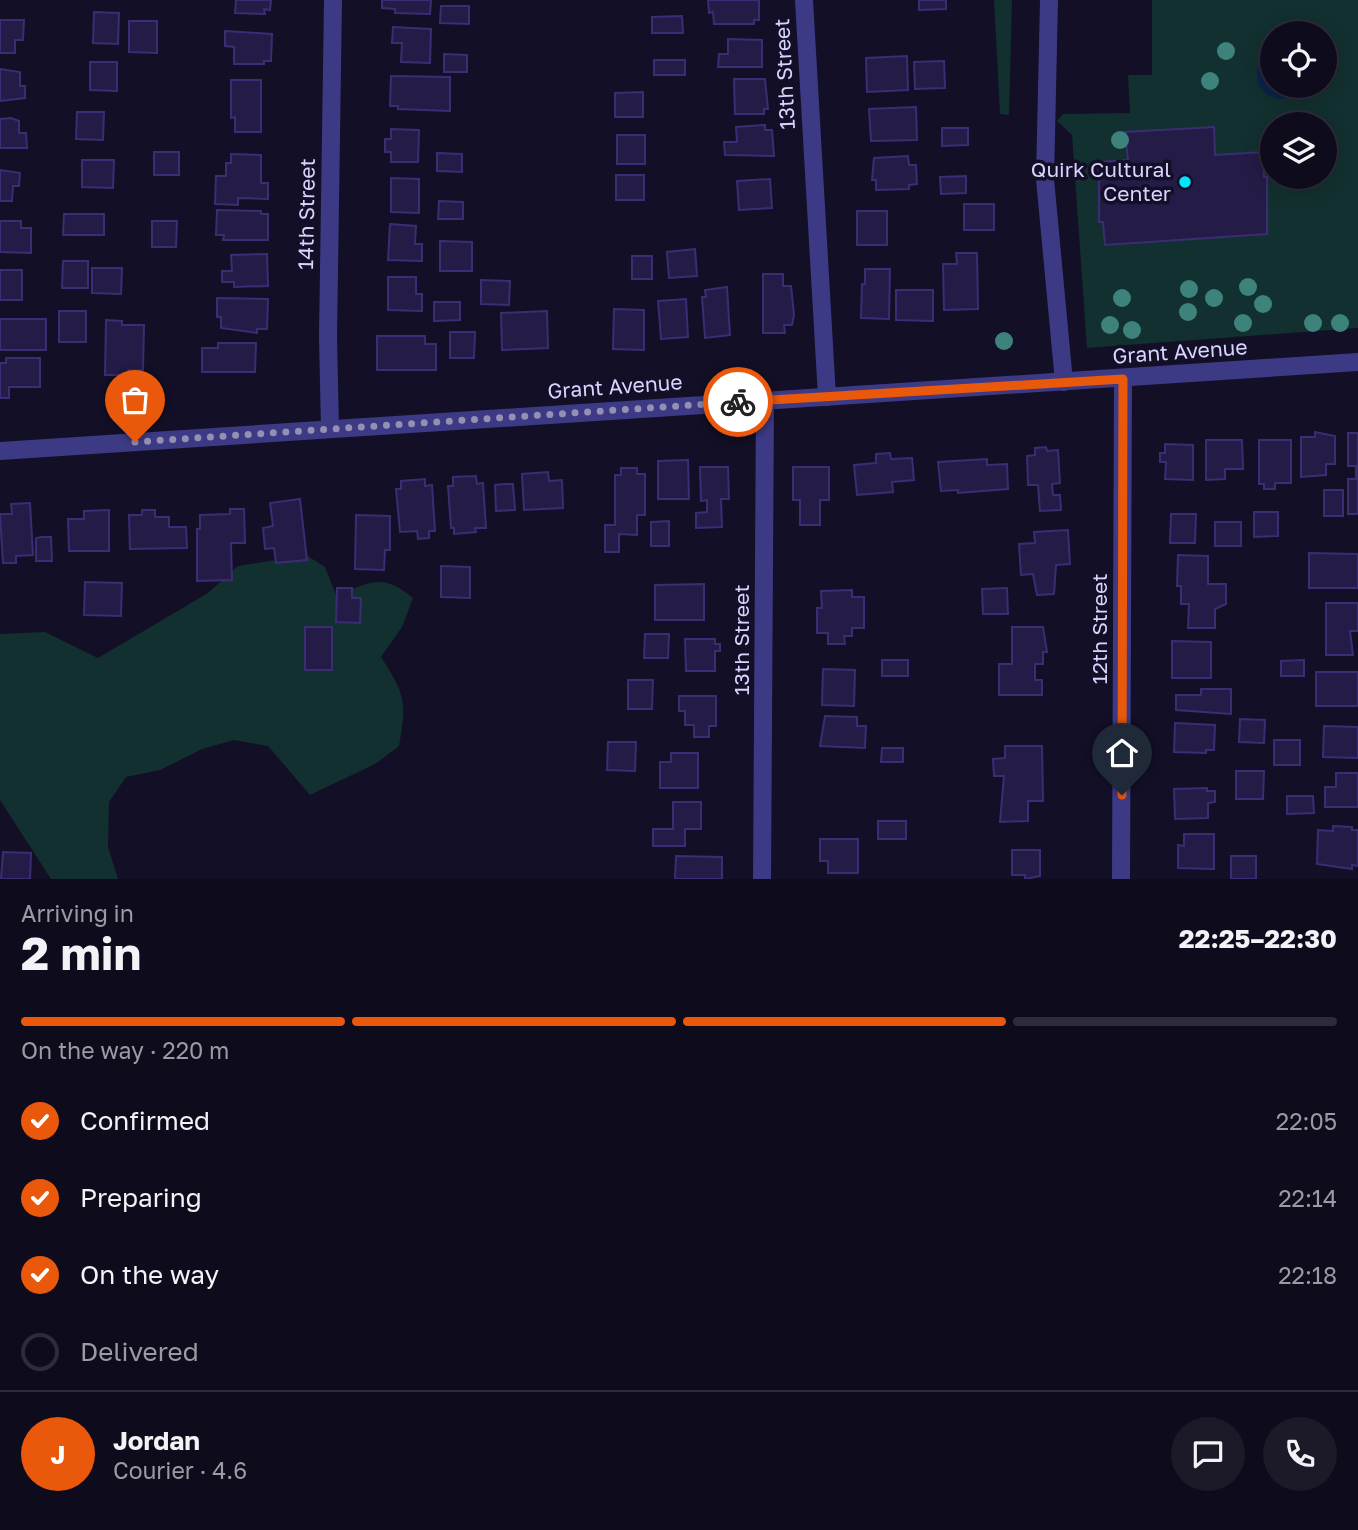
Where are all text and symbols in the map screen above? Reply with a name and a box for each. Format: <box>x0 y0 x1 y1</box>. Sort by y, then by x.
street label: 13th Street <box>768 18 800 130</box>
map controls <box>1260 21 1337 189</box>
button: locate <box>1260 21 1337 98</box>
button: layers <box>1260 112 1337 189</box>
place label: Quirk Cultural Center <box>1031 156 1171 206</box>
street label: 14th Street <box>292 158 320 270</box>
marker: Quirk Cultural Center <box>1177 174 1193 190</box>
street label: Grant Avenue <box>1112 333 1248 369</box>
courier <box>703 367 773 437</box>
street label: Grant Avenue <box>547 368 683 404</box>
pin <box>105 370 165 442</box>
icon: bag <box>116 381 154 419</box>
icon: bike <box>719 383 757 421</box>
street label: 12th Street <box>1086 573 1112 685</box>
street label: 13th Street <box>728 584 754 696</box>
pin <box>1092 723 1152 795</box>
icon: home <box>1103 734 1141 772</box>
text: Arriving in <box>21 899 134 927</box>
text: 22:25–22:30 <box>1179 923 1337 954</box>
text: 2 min <box>21 925 141 980</box>
text: On the way · 220 m <box>21 1036 229 1064</box>
icon: check <box>21 1102 59 1140</box>
text: Confirmed <box>80 1105 210 1136</box>
text: 22:05 <box>1276 1107 1337 1135</box>
icon: check <box>21 1179 59 1217</box>
text: Preparing <box>80 1182 202 1213</box>
text: 22:14 <box>1278 1184 1337 1212</box>
icon: check <box>21 1256 59 1294</box>
text: On the way <box>80 1259 219 1290</box>
text: 22:18 <box>1278 1261 1337 1289</box>
text: Delivered <box>80 1336 199 1367</box>
button: chat <box>1171 1417 1245 1491</box>
button: phone <box>1263 1417 1337 1491</box>
text: Jordan <box>113 1425 200 1456</box>
text: J <box>51 1439 65 1470</box>
text: Courier · 4.6 <box>113 1456 247 1484</box>

